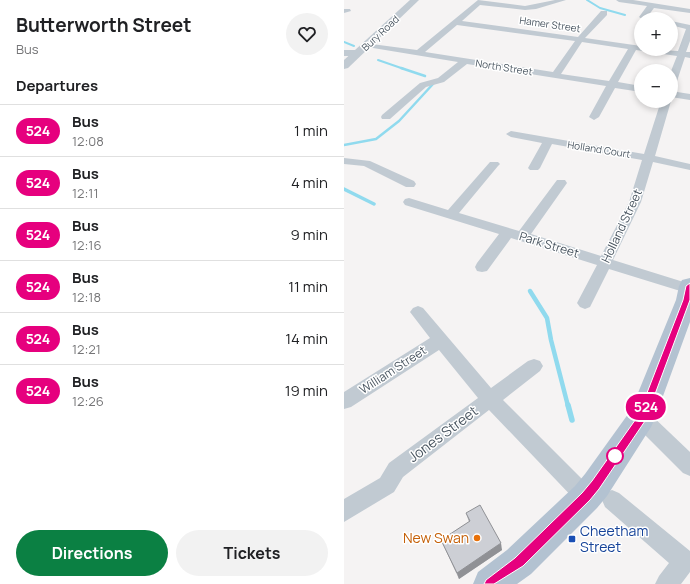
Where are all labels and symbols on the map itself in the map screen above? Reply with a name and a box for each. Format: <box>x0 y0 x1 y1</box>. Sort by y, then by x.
street label: Bury Road <box>358 12 402 54</box>
street label: Hamer Street <box>518 13 582 35</box>
street label: North Street <box>474 56 534 78</box>
street label: Holland Court <box>567 137 631 161</box>
street label: Holland Street <box>597 186 646 265</box>
street label: Park Street <box>517 227 581 262</box>
street label: William Street <box>356 341 430 398</box>
line badge: 524 <box>623 394 669 420</box>
street label: Jones Street <box>404 401 482 466</box>
unlabelled marker <box>606 447 624 465</box>
place label: Cheetham Street <box>580 521 648 556</box>
place label: New Swan <box>403 528 469 547</box>
marker: New Swan <box>472 533 482 543</box>
marker: Cheetham Street <box>567 534 577 544</box>

